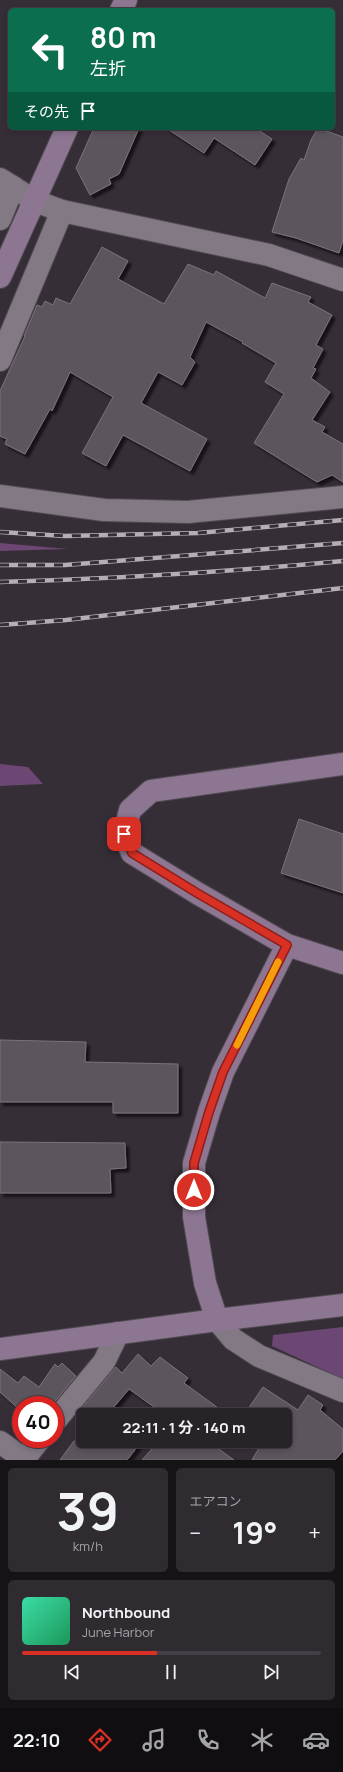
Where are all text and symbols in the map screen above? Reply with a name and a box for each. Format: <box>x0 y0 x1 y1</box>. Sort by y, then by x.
text: 80 m <box>90 18 156 56</box>
icon: left <box>24 24 76 76</box>
text: 左折 <box>90 56 126 80</box>
icon: arrive <box>77 100 99 122</box>
text: その先 <box>24 101 69 122</box>
pin <box>107 817 141 851</box>
icon: arrive <box>113 823 135 845</box>
position arrow <box>173 1169 215 1211</box>
speed limit sign: 40 <box>12 1396 64 1448</box>
text: 22:11 · 1 分 · 140 m <box>123 1417 245 1438</box>
text: 39 <box>56 1475 119 1546</box>
text: エアコン <box>190 1492 242 1510</box>
text: 19° <box>232 1512 278 1553</box>
text: − <box>190 1518 201 1548</box>
text: + <box>308 1518 321 1548</box>
text: km/h <box>73 1537 103 1555</box>
text: Northbound <box>82 1602 170 1623</box>
text: June Harbor <box>82 1623 155 1641</box>
icon: previous <box>61 1661 83 1683</box>
icon: pause <box>160 1661 182 1683</box>
icon: next <box>260 1661 282 1683</box>
icon: directions <box>86 1726 114 1754</box>
icon: music <box>140 1726 168 1754</box>
icon: phone <box>194 1726 222 1754</box>
icon: climate <box>248 1726 276 1754</box>
icon: car <box>302 1726 330 1754</box>
text: 22:10 <box>13 1728 60 1752</box>

